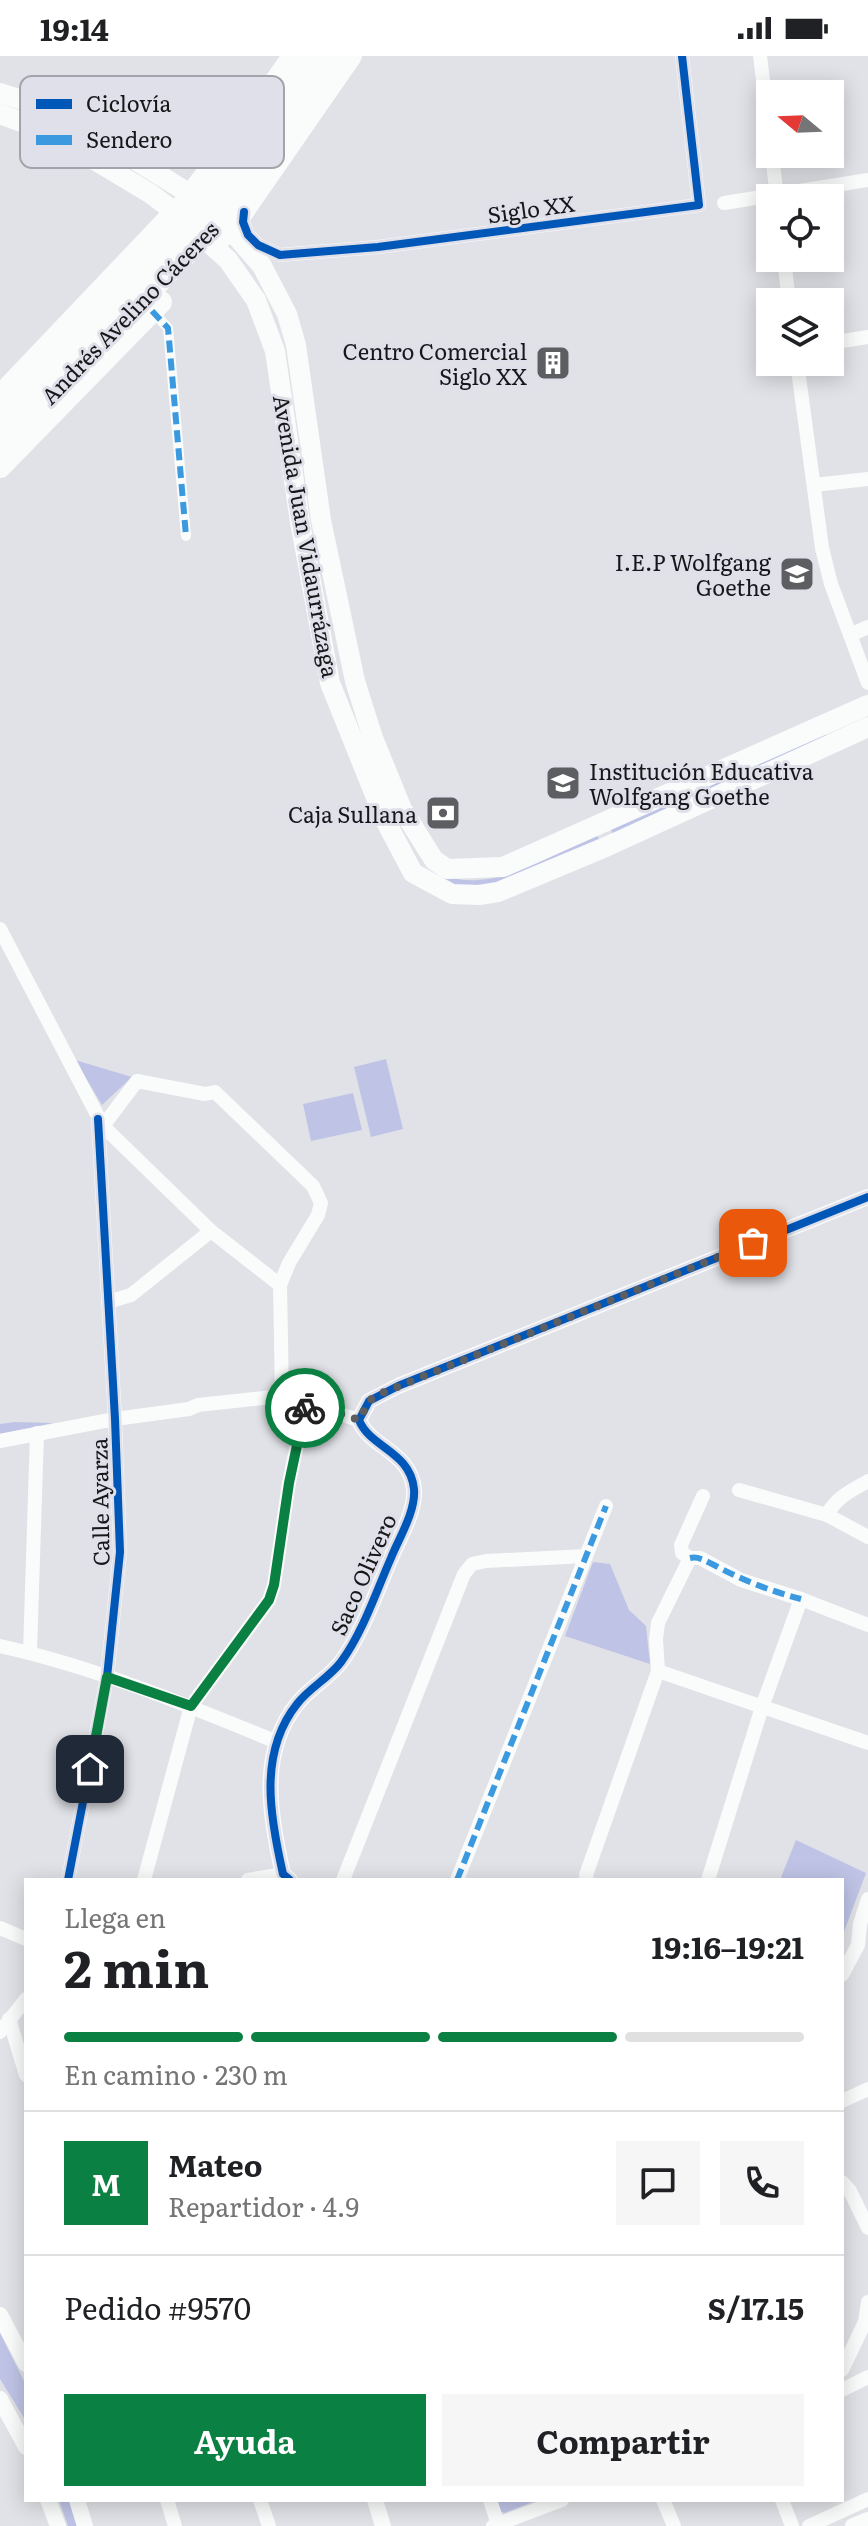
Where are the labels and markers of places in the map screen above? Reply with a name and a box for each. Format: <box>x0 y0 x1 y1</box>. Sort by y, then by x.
place label: Centro Comercial Siglo XX <box>342 334 527 392</box>
building icon: Centro Comercial Siglo XX <box>534 344 572 382</box>
place label: I.E.P Wolfgang Goethe <box>615 545 772 603</box>
school or university icon: I.E.P Wolfgang Goethe <box>778 555 816 593</box>
place label: Institución Educativa Wolfgang Goethe <box>589 754 814 812</box>
school or university icon: Institución Educativa Wolfgang Goethe <box>544 764 582 802</box>
bank icon: Caja Sullana <box>424 794 462 832</box>
place label: Caja Sullana <box>288 797 417 830</box>
pin <box>719 1209 787 1277</box>
pin <box>56 1735 124 1803</box>

